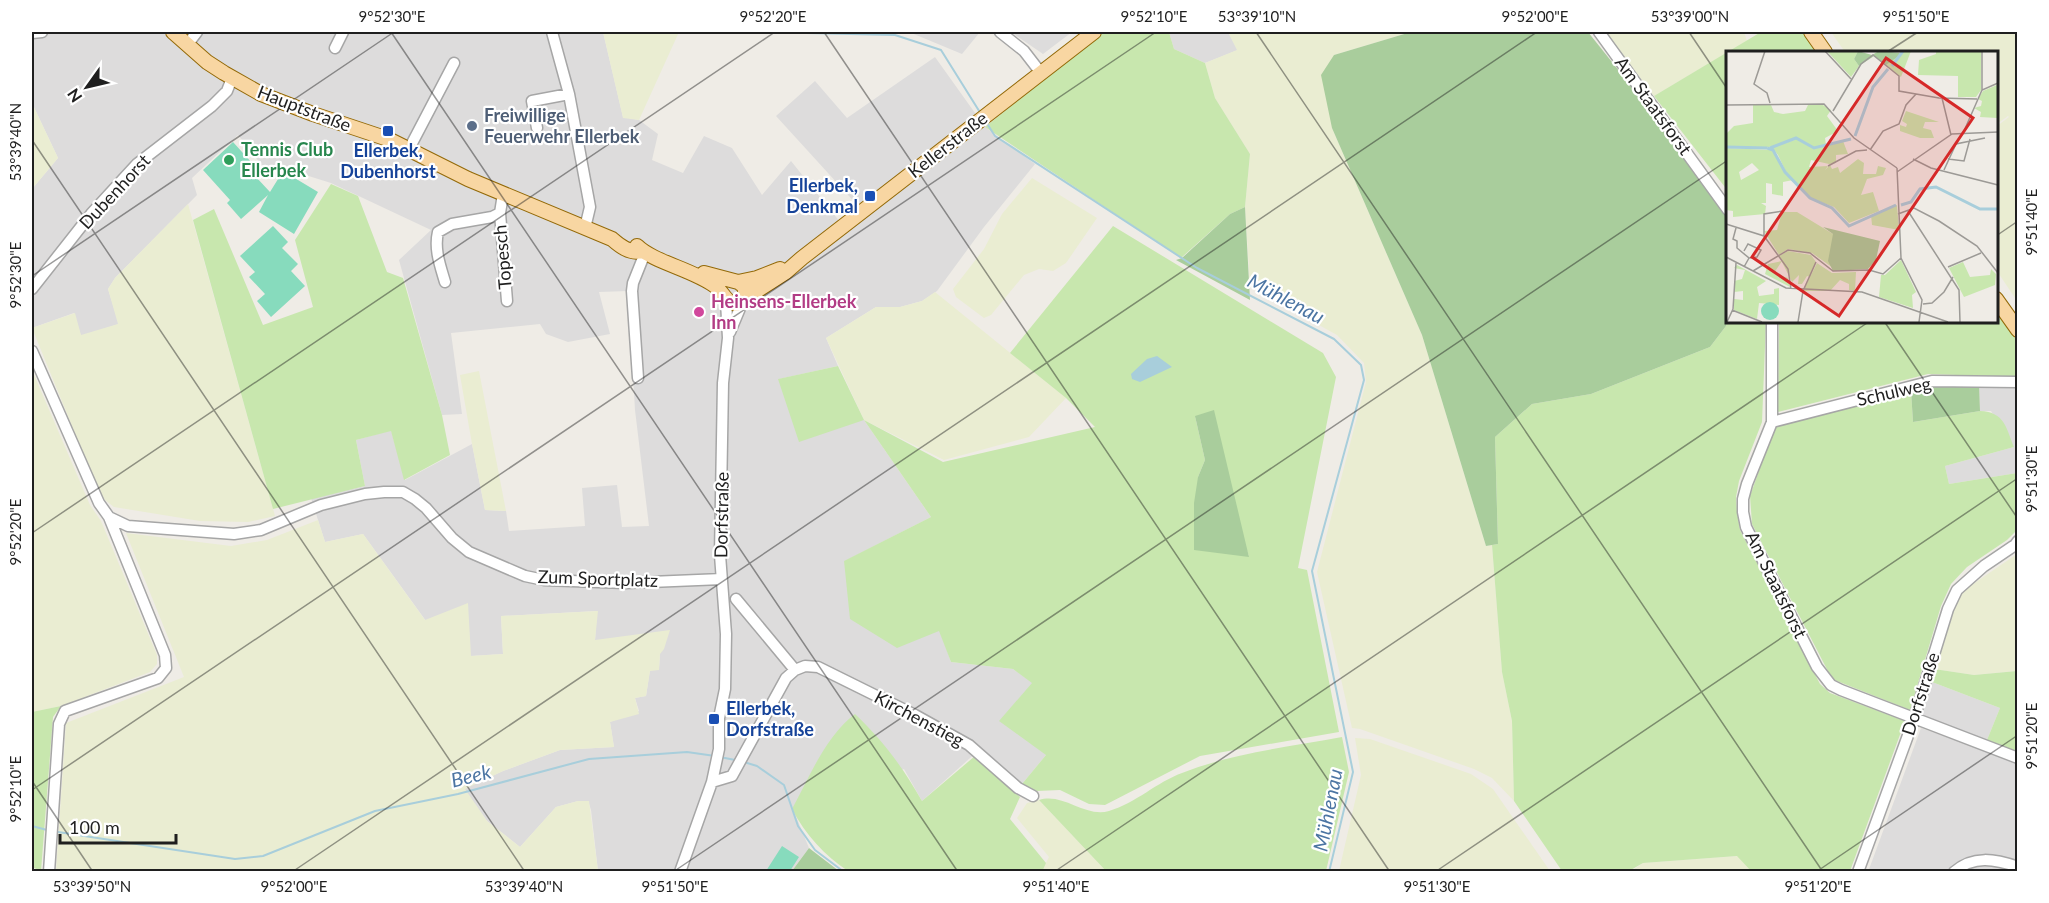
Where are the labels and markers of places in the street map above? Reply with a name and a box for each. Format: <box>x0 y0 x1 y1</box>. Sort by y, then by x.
place label: Freiwillige Feuerwehr Ellerbek <box>484 104 640 147</box>
marker: Freiwillige Feuerwehr Ellerbek <box>465 119 479 133</box>
marker: Ellerbek, Dubenhorst <box>381 124 395 138</box>
place label: Tennis Club Ellerbek <box>241 138 333 181</box>
place label: Ellerbek, Dubenhorst <box>340 139 436 182</box>
marker: Tennis Club Ellerbek <box>222 153 236 167</box>
place label: Ellerbek, Denkmal <box>786 174 858 217</box>
marker: Ellerbek, Denkmal <box>863 189 877 203</box>
place label: Heinsens-Ellerbek Inn <box>711 290 857 333</box>
marker: Heinsens-Ellerbek Inn <box>692 305 706 319</box>
place label: Ellerbek, Dorfstraße <box>726 697 814 740</box>
marker: Ellerbek, Dorfstraße <box>707 712 721 726</box>

